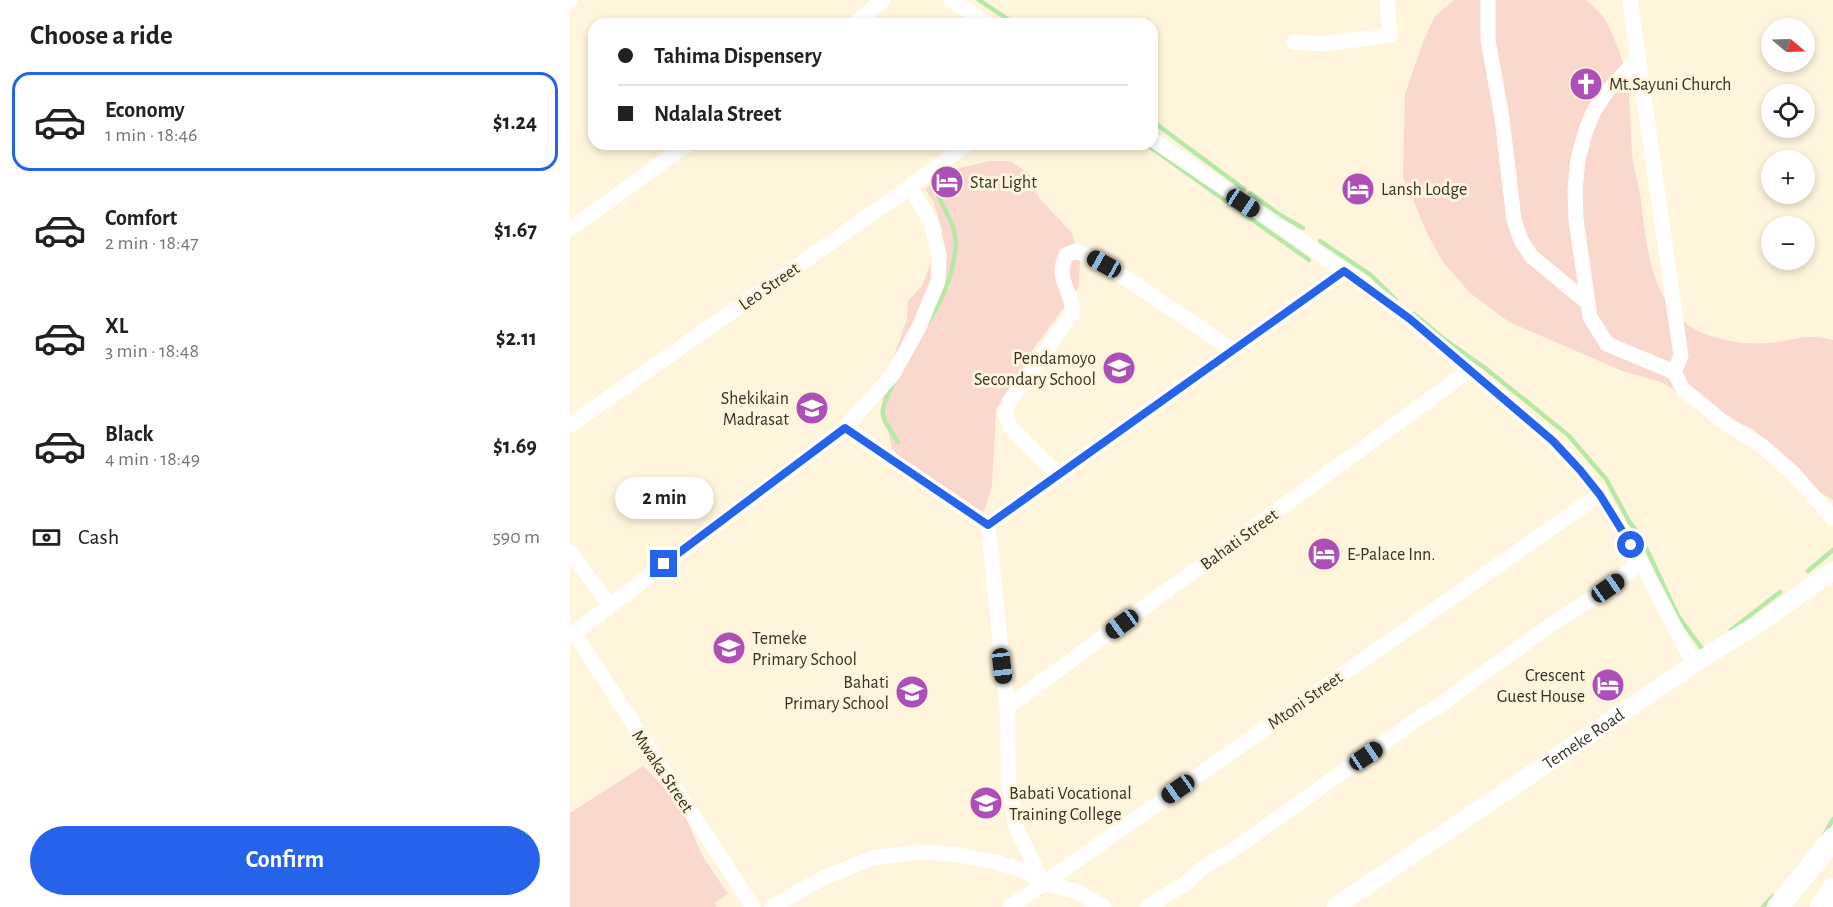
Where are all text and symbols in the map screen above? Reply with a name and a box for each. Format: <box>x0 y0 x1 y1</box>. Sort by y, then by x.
north arrow <box>1761 18 1815 72</box>
map controls <box>1761 18 1815 270</box>
text: Choose a ride <box>30 22 173 49</box>
text: Tahima Dispensery <box>654 45 822 67</box>
church icon: Mt.Sayuni Church <box>1568 66 1604 102</box>
place label: Mt.Sayuni Church <box>1609 76 1731 94</box>
button: locate <box>1761 84 1815 138</box>
icon: car <box>33 95 87 149</box>
text: Economy <box>105 99 185 121</box>
text: Ndalala Street <box>654 103 781 125</box>
text: $1.24 <box>493 111 537 133</box>
text: 1 min · 18:46 <box>105 125 197 145</box>
button: + <box>1761 150 1815 204</box>
hotel icon: Star Light <box>929 164 965 200</box>
hotel icon: Lansh Lodge <box>1340 171 1376 207</box>
place label: Star Light <box>970 174 1037 192</box>
place label: Lansh Lodge <box>1381 181 1467 199</box>
car <box>1223 186 1263 220</box>
icon: car <box>33 203 87 257</box>
text: Comfort <box>105 207 177 229</box>
button: − <box>1761 216 1815 270</box>
text: $1.67 <box>494 219 537 241</box>
text: 2 min · 18:47 <box>105 233 199 253</box>
car <box>1084 247 1124 281</box>
street label: Leo Street <box>736 259 803 314</box>
icon: car <box>33 311 87 365</box>
text: XL <box>105 315 128 337</box>
text: $2.11 <box>496 327 537 349</box>
text: 3 min · 18:48 <box>105 341 199 361</box>
place label: Pendamoyo Secondary School <box>974 350 1096 389</box>
school or university icon: Pendamoyo Secondary School <box>1101 350 1137 386</box>
place label: Shekikain Madrasat <box>721 390 789 429</box>
school or university icon: Shekikain Madrasat <box>794 390 830 426</box>
icon: car <box>33 419 87 473</box>
text: Black <box>105 423 153 445</box>
text: $1.69 <box>493 435 537 457</box>
text: 4 min · 18:49 <box>105 449 200 469</box>
callout: 2 min <box>614 477 714 519</box>
text: 2 min <box>642 488 687 508</box>
street label: Bahati Street <box>1197 506 1282 574</box>
icon: cash <box>30 521 63 554</box>
text: Cash <box>78 526 119 548</box>
text: 590 m <box>492 527 540 547</box>
route start <box>1617 531 1644 558</box>
hotel icon: E-Palace Inn. <box>1306 536 1342 572</box>
place label: E-Palace Inn. <box>1347 546 1435 564</box>
route end <box>650 550 677 577</box>
car <box>1588 570 1628 606</box>
car <box>1102 606 1142 642</box>
school or university icon: Temeke Primary School <box>711 630 747 666</box>
place label: Temeke Primary School <box>752 630 857 669</box>
car <box>991 647 1013 685</box>
place label: Crescent Guest House <box>1497 667 1585 706</box>
hotel icon: Crescent Guest House <box>1590 667 1626 703</box>
street label: Mtoni Street <box>1265 668 1347 733</box>
place label: Bahati Primary School <box>784 674 889 713</box>
school or university icon: Bahati Primary School <box>894 674 930 710</box>
street label: Temeke Road <box>1540 706 1628 773</box>
street label: Mwaka Street <box>628 727 696 816</box>
car <box>1346 738 1386 774</box>
car <box>1158 771 1198 807</box>
school or university icon: Babati Vocational Training College <box>968 785 1004 821</box>
place label: Babati Vocational Training College <box>1009 785 1132 824</box>
button: Confirm <box>30 826 540 895</box>

